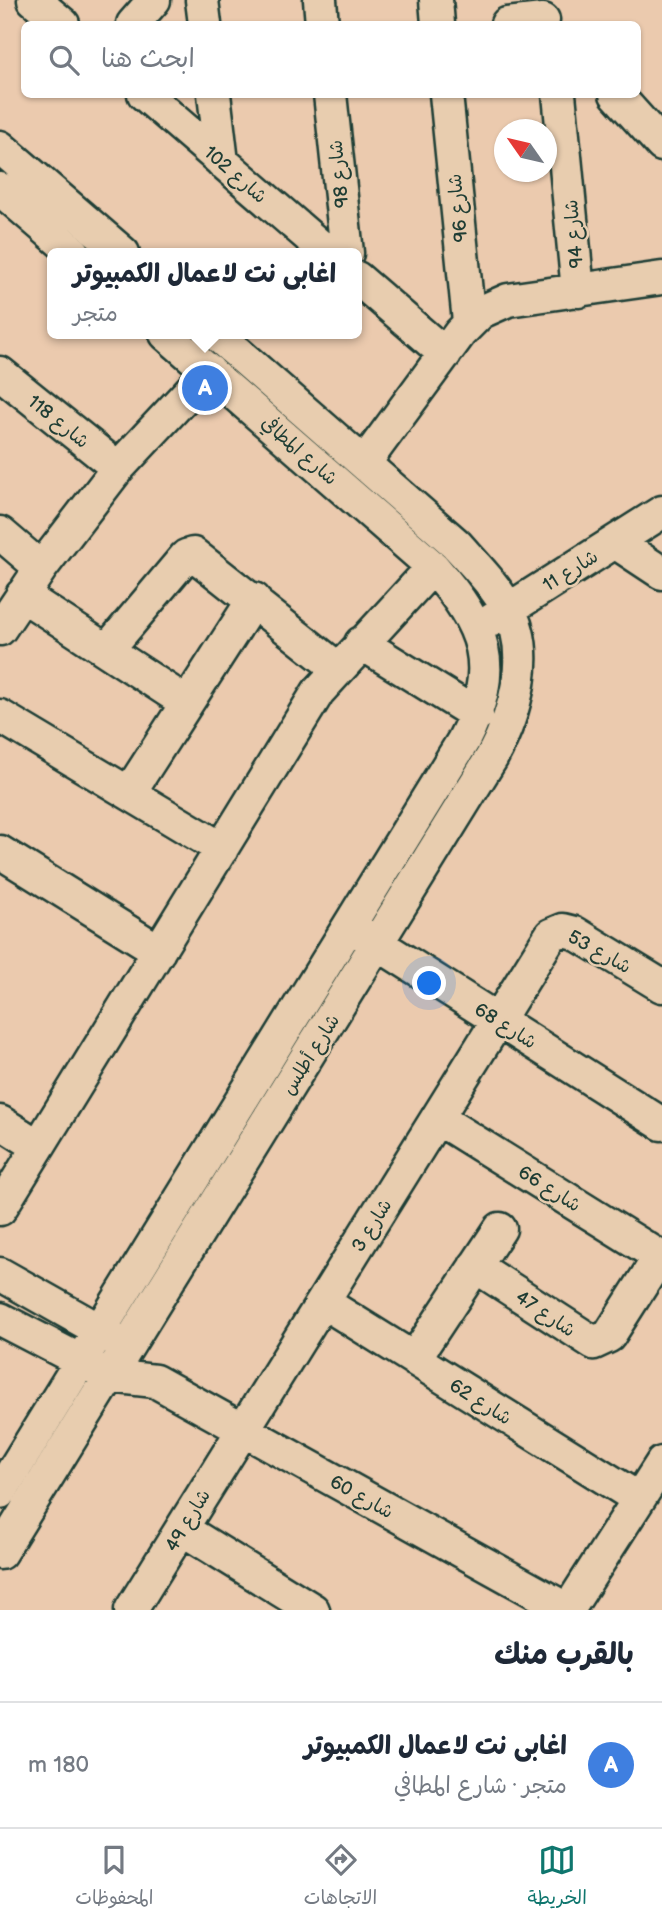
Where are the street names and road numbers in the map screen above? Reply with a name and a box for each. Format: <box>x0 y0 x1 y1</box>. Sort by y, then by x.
street label: شارع 98 <box>324 139 355 209</box>
street label: شارع 102 <box>198 142 271 209</box>
street label: شارع 96 <box>443 172 475 243</box>
street label: شارع 94 <box>560 198 590 269</box>
street label: شارع 118 <box>22 391 93 455</box>
street label: شارع المطافي <box>256 410 343 491</box>
street label: شارع 11 <box>539 545 603 598</box>
street label: شارع 53 <box>563 926 635 980</box>
street label: شارع 68 <box>469 998 541 1055</box>
street label: شارع أطلس <box>277 1010 346 1100</box>
street label: شارع 66 <box>513 1161 585 1218</box>
street label: شارع 3 <box>347 1195 398 1257</box>
street label: شارع 47 <box>510 1286 579 1343</box>
street label: شارع 62 <box>444 1374 516 1431</box>
street label: شارع 60 <box>325 1471 397 1525</box>
street label: شارع 49 <box>161 1485 217 1557</box>

